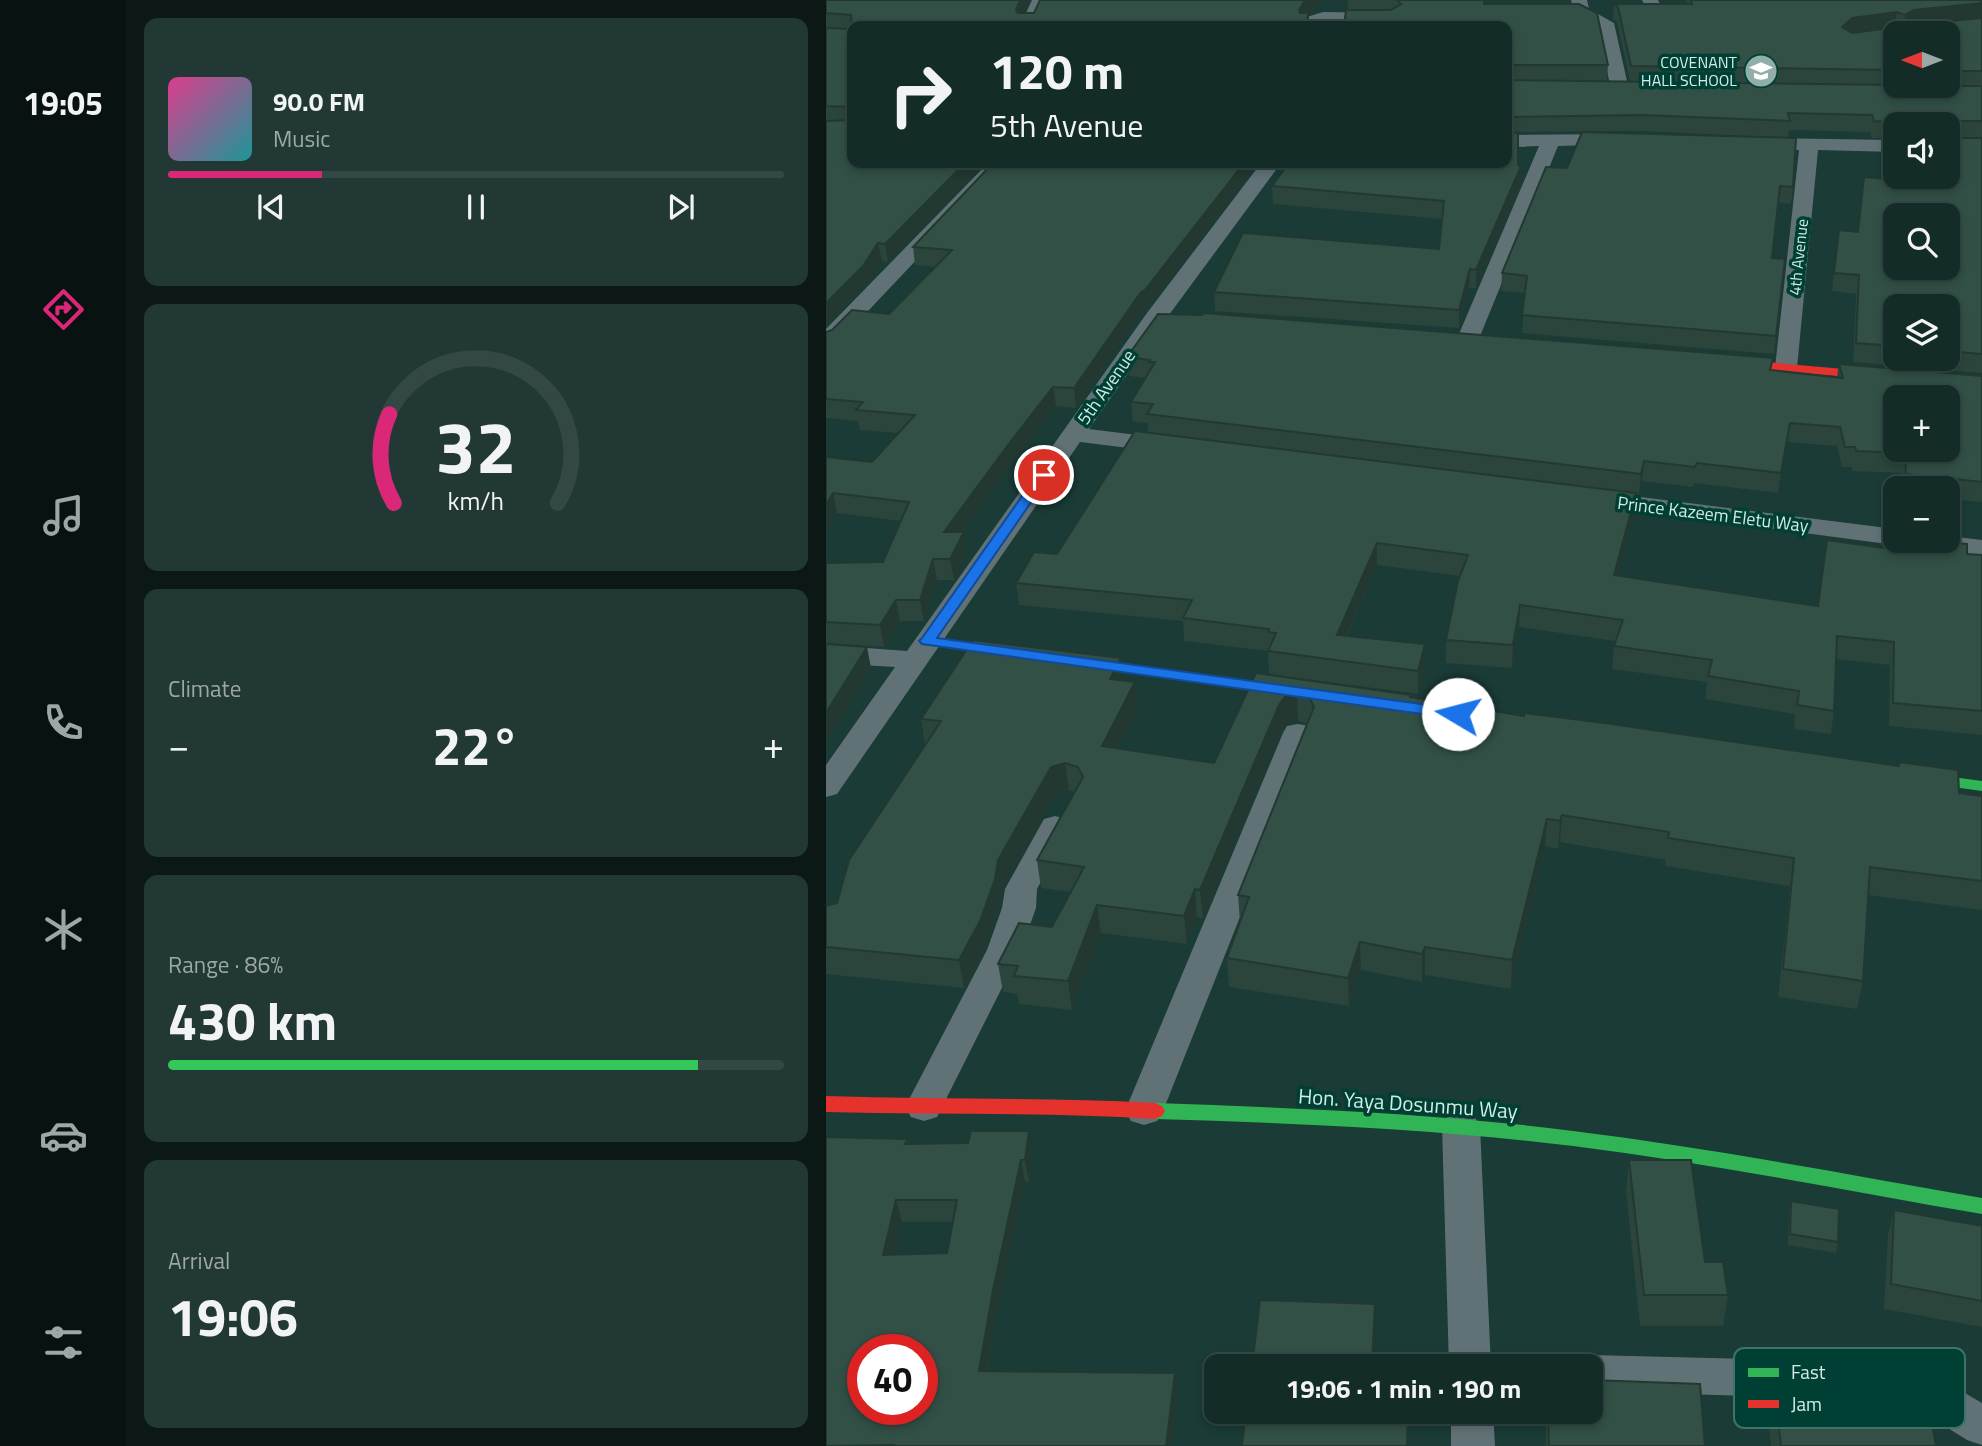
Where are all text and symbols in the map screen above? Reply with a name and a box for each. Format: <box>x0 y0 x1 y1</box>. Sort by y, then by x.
north arrow <box>1883 21 1960 98</box>
map controls <box>1883 21 1960 553</box>
text: 120 m <box>990 33 1124 108</box>
icon: right <box>875 49 966 140</box>
place label: COVENANT HALL SCHOOL <box>1641 50 1738 92</box>
school or university icon: COVENANT HALL SCHOOL <box>1742 52 1780 90</box>
text: 19:05 <box>23 79 103 127</box>
text: 90.0 FM <box>273 82 365 121</box>
text: 5th Avenue <box>990 101 1143 149</box>
button: sound <box>1883 112 1960 189</box>
text: Music <box>273 121 330 156</box>
icon: previous <box>252 188 290 226</box>
icon: pause <box>457 188 495 226</box>
icon: next <box>662 188 700 226</box>
button: search <box>1883 203 1960 280</box>
street label: 4th Avenue <box>1782 218 1814 296</box>
icon: directions <box>39 285 88 334</box>
button: layers <box>1883 294 1960 371</box>
street label: 5th Avenue <box>1070 344 1142 430</box>
button: + <box>1883 385 1960 462</box>
text: 32 <box>435 392 517 502</box>
pin <box>1014 445 1074 505</box>
icon: arrive <box>1025 456 1063 494</box>
button: − <box>1883 476 1960 553</box>
text: km/h <box>448 482 504 520</box>
street label: Prince Kazeem Eletu Way <box>1616 489 1810 539</box>
icon: music <box>39 491 88 540</box>
text: Climate <box>168 671 241 706</box>
position arrow <box>1421 677 1495 751</box>
icon: phone <box>39 698 88 747</box>
text: 22° <box>432 706 520 785</box>
text: − <box>168 716 189 774</box>
text: + <box>763 716 784 774</box>
icon: climate <box>39 905 88 954</box>
text: Range · 86% <box>168 947 283 982</box>
text: 430 km <box>168 981 337 1060</box>
street label: Hon. Yaya Dosunmu Way <box>1297 1079 1519 1127</box>
icon: car <box>39 1111 88 1160</box>
text: Arrival <box>168 1243 230 1278</box>
text: 19:06 <box>168 1277 298 1356</box>
icon: filters <box>39 1318 88 1367</box>
speed limit sign: 40 <box>847 1334 938 1425</box>
legend <box>1734 1348 1965 1428</box>
text: Fast <box>1791 1357 1826 1386</box>
text: 19:06 · 1 min · 190 m <box>1286 1369 1521 1408</box>
text: Jam <box>1791 1389 1822 1418</box>

